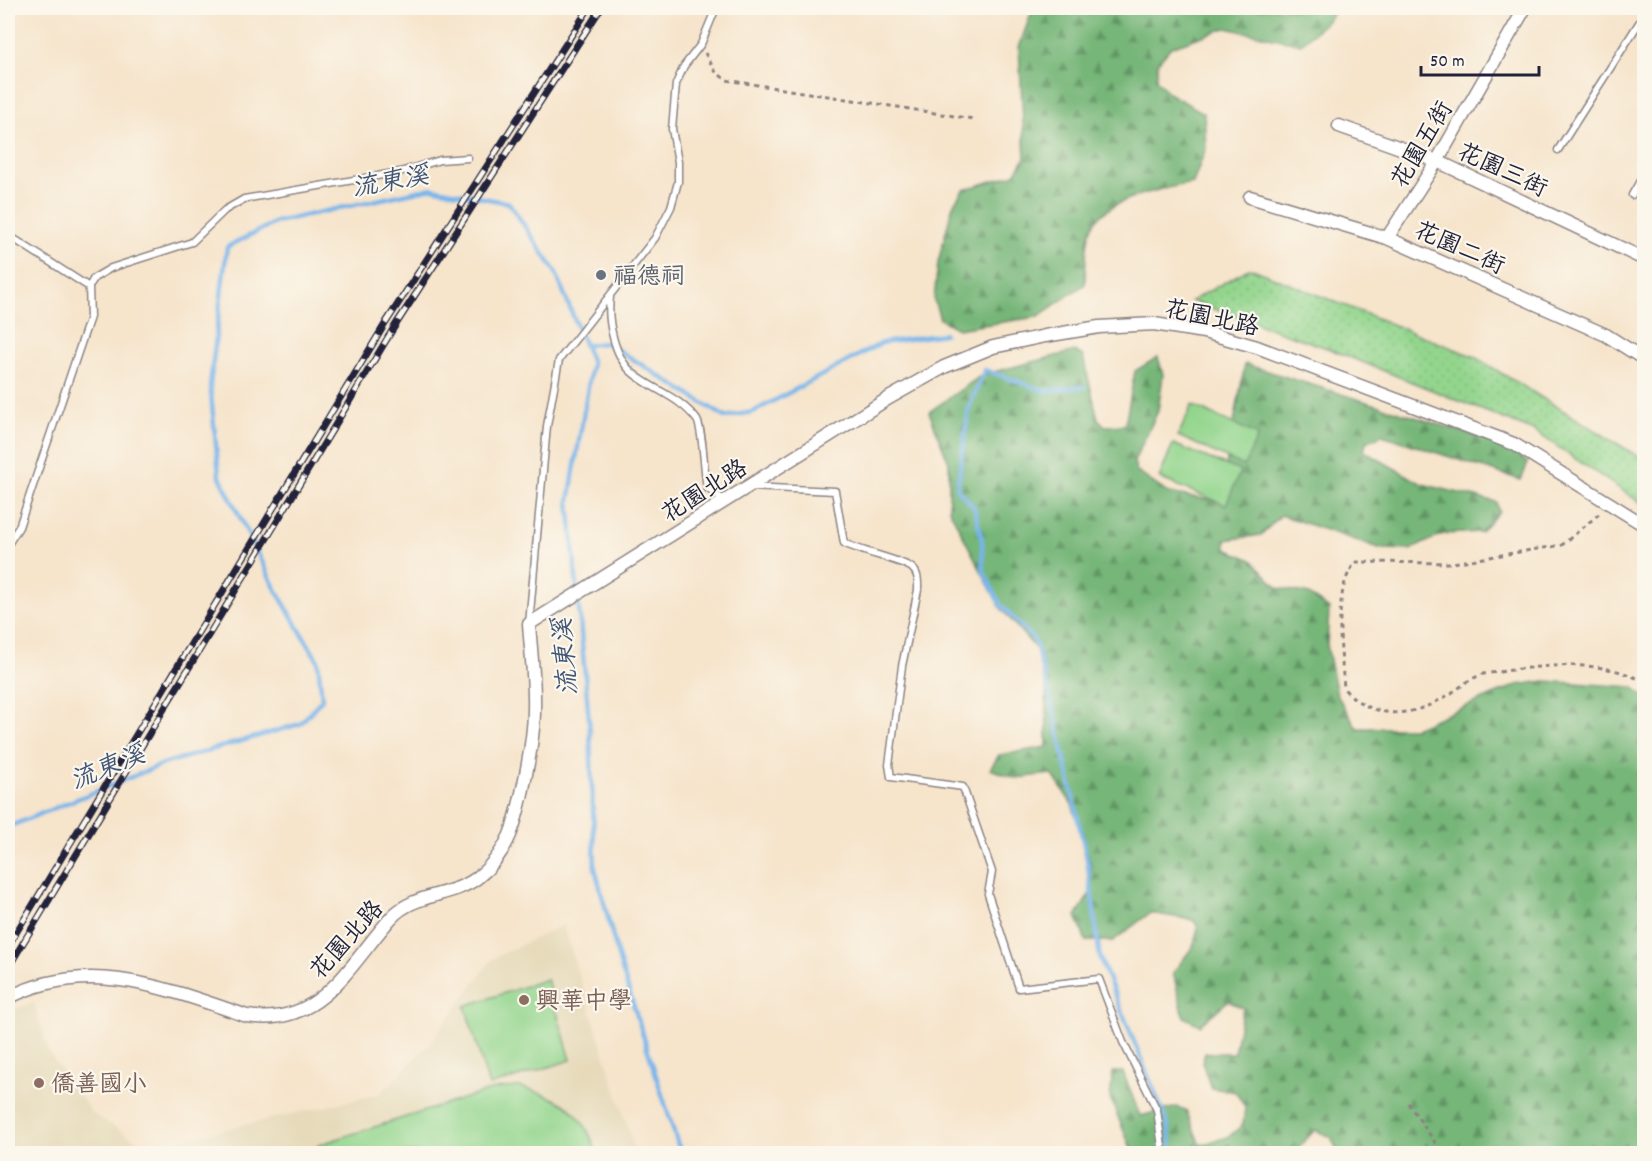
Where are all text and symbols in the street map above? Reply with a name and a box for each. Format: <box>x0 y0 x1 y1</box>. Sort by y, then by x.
scale bar <box>1421 39 1540 77</box>
text: 50 m <box>1430 50 1465 75</box>
street label: 花園五街 <box>1384 96 1463 195</box>
street label: 花園三街 <box>1451 136 1552 207</box>
water label: 流東溪 <box>349 158 434 208</box>
street label: 花園二街 <box>1408 215 1510 285</box>
place label: 福德祠 <box>613 261 685 295</box>
marker: 福德祠 <box>594 268 608 282</box>
street label: 花園北路 <box>1161 293 1262 347</box>
street label: 花園北路 <box>656 453 755 532</box>
water label: 流東溪 <box>545 614 589 697</box>
water label: 流東溪 <box>65 737 153 801</box>
street label: 花園北路 <box>303 894 393 988</box>
place label: 興華中學 <box>536 986 632 1020</box>
marker: 興華中學 <box>517 993 531 1007</box>
place label: 僑善國小 <box>51 1069 147 1103</box>
marker: 僑善國小 <box>32 1076 46 1090</box>

